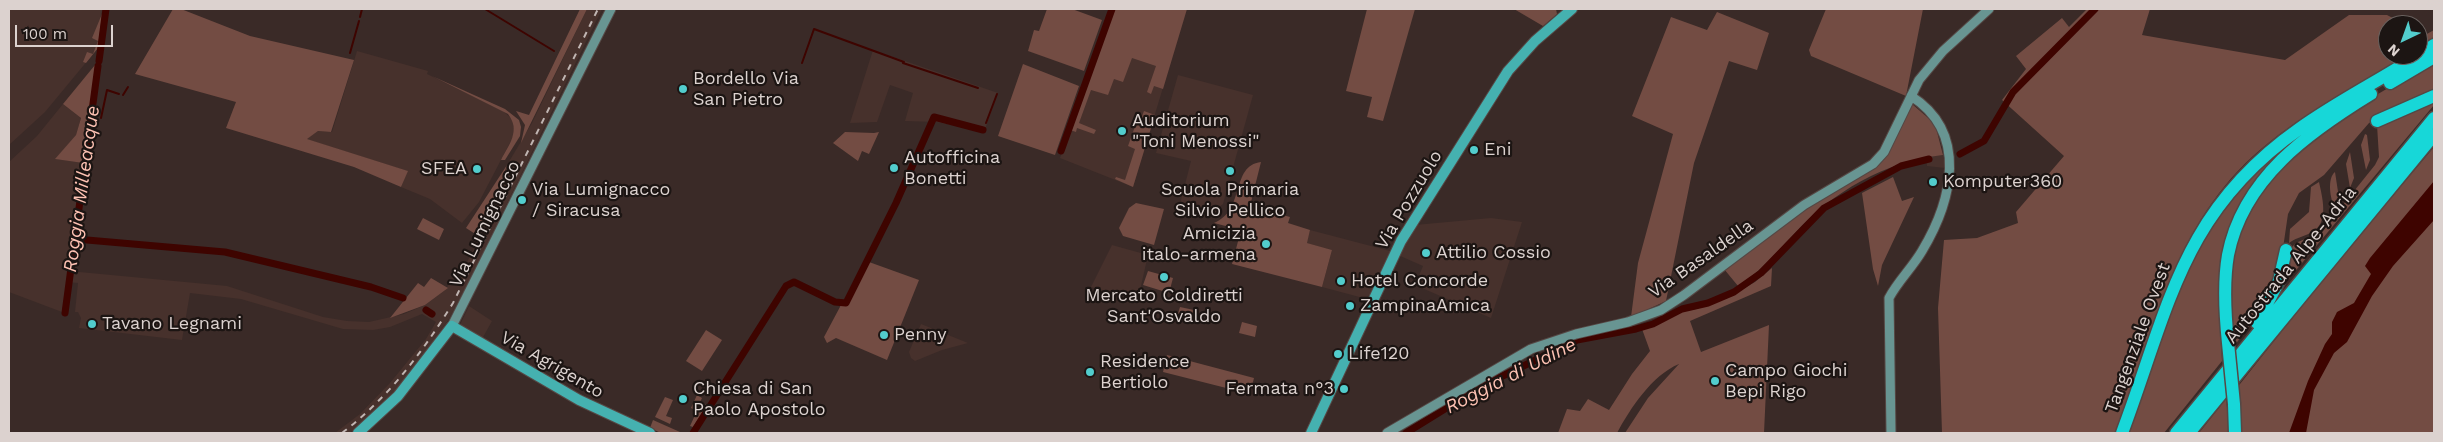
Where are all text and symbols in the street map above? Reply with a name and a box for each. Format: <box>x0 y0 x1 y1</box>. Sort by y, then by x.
scale bar <box>18 15 115 47</box>
north arrow <box>2378 15 2428 65</box>
text: 100 m <box>23 25 67 43</box>
text: N <box>2384 41 2403 60</box>
place label: Bordello Via San Pietro <box>693 68 799 110</box>
marker: Bordello Via San Pietro <box>677 83 689 95</box>
water label: Roggia Milleacque <box>59 104 105 274</box>
place label: Auditorium "Toni Menossi" <box>1132 110 1260 152</box>
marker: Auditorium "Toni Menossi" <box>1116 125 1128 137</box>
place label: Eni <box>1484 139 1511 161</box>
marker: Eni <box>1468 144 1480 156</box>
place label: Autofficina Bonetti <box>904 147 1000 190</box>
street label: Via Pozzuolo <box>1371 147 1447 253</box>
street label: Via Lumignacco <box>445 157 525 291</box>
place label: SFEA <box>421 158 467 180</box>
marker: Autofficina Bonetti <box>888 162 900 174</box>
marker: SFEA <box>471 163 483 175</box>
marker: Scuola Primaria Silvio Pellico <box>1224 165 1236 177</box>
place label: Komputer360 <box>1943 171 2062 193</box>
marker: Komputer360 <box>1927 176 1939 188</box>
place label: Via Lumignacco / Siracusa <box>532 179 670 222</box>
place label: Scuola Primaria Silvio Pellico <box>1161 179 1299 222</box>
street label: Autostrada Alpe-Adria <box>2221 182 2361 348</box>
marker: Via Lumignacco / Siracusa <box>516 194 528 206</box>
street label: Via Basaldella <box>1645 215 1757 303</box>
place label: Amicizia italo-armena <box>1142 223 1256 266</box>
marker: Amicizia italo-armena <box>1260 238 1272 250</box>
place label: Attilio Cossio <box>1436 242 1551 264</box>
marker: Attilio Cossio <box>1420 247 1432 259</box>
street label: Tangenziale Ovest <box>2101 260 2175 416</box>
place label: Hotel Concorde <box>1351 270 1488 292</box>
marker: Mercato Coldiretti Sant'Osvaldo <box>1158 271 1170 283</box>
marker: Hotel Concorde <box>1335 275 1347 287</box>
place label: Mercato Coldiretti Sant'Osvaldo <box>1085 285 1243 328</box>
place label: ZampinaAmica <box>1360 295 1490 317</box>
marker: ZampinaAmica <box>1344 300 1356 312</box>
place label: Tavano Legnami <box>102 313 242 335</box>
marker: Tavano Legnami <box>86 318 98 330</box>
place label: Penny <box>894 324 947 346</box>
street label: Via Agrigento <box>497 327 607 403</box>
marker: Penny <box>878 329 890 341</box>
water label: Roggia di Udine <box>1442 333 1580 419</box>
place label: Life120 <box>1348 343 1409 365</box>
marker: Life120 <box>1332 348 1344 360</box>
place label: Residence Bertiolo <box>1100 351 1190 394</box>
place label: Campo Giochi Bepi Rigo <box>1725 360 1848 402</box>
marker: Residence Bertiolo <box>1084 366 1096 378</box>
marker: Campo Giochi Bepi Rigo <box>1709 375 1721 387</box>
place label: Chiesa di San Paolo Apostolo <box>693 378 826 420</box>
place label: Fermata n°3 <box>1226 378 1334 400</box>
marker: Fermata n°3 <box>1338 383 1350 395</box>
marker: Chiesa di San Paolo Apostolo <box>677 393 689 405</box>

